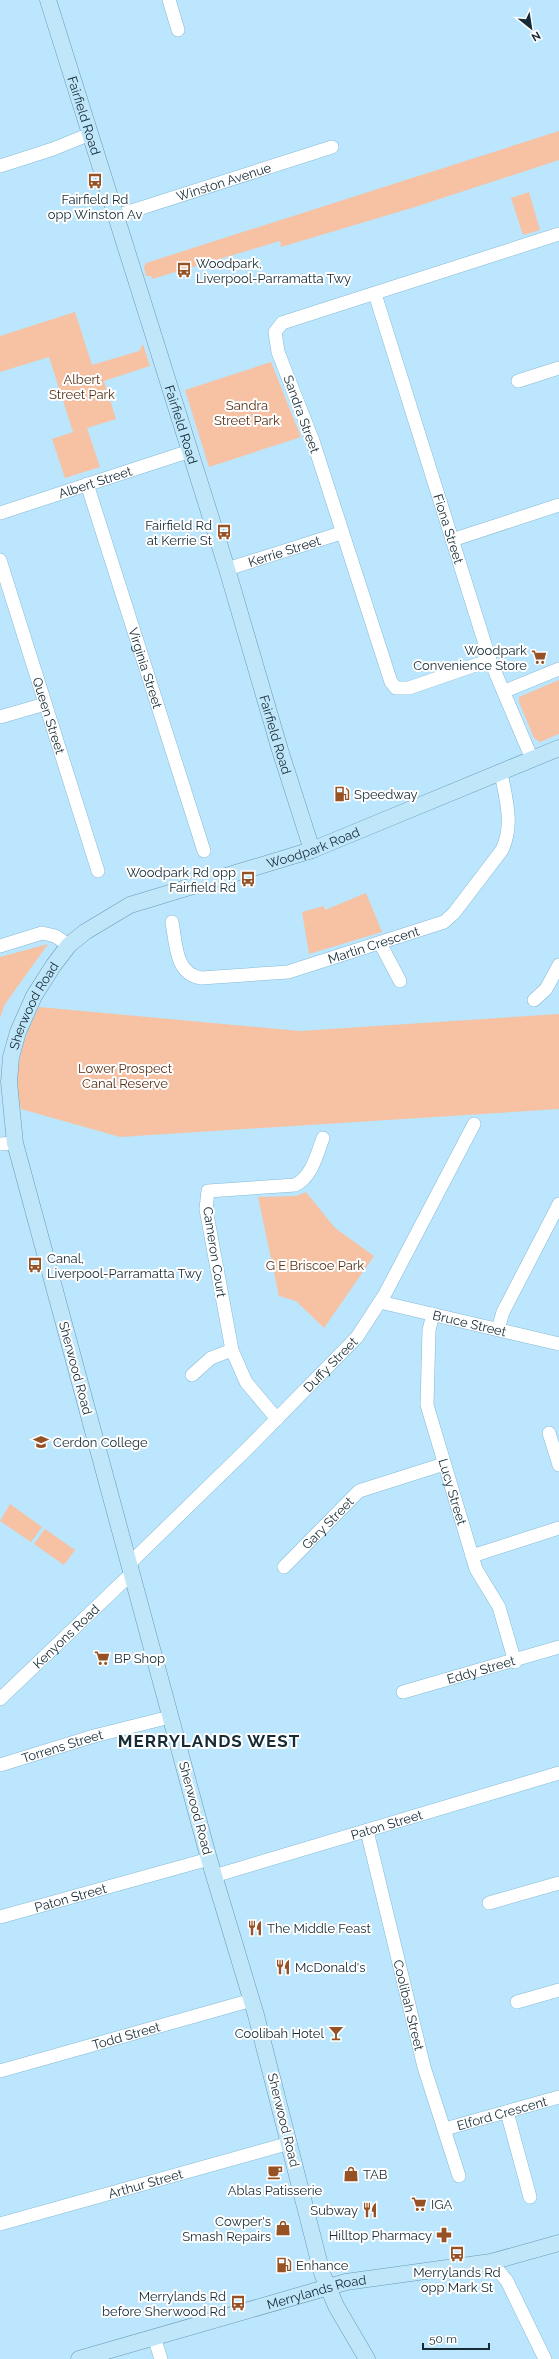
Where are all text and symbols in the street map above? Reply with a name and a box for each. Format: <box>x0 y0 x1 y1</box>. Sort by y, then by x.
north arrow <box>511 8 551 48</box>
text: N <box>529 28 543 44</box>
street label: Fairfield Road <box>64 74 103 157</box>
street label: Winston Avenue <box>175 160 273 204</box>
bus stop icon: Fairfield Rd opp Winston Av <box>86 172 104 190</box>
place label: Fairfield Rd opp Winston Av <box>48 192 142 222</box>
place label: Woodpark, Liverpool-Parramatta Twy <box>196 256 351 286</box>
bus stop icon: Woodpark, Liverpool-Parramatta Twy <box>175 261 193 279</box>
park label: Albert Street Park <box>49 372 115 402</box>
street label: Sandra Street <box>281 373 323 456</box>
street label: Fairfield Road <box>162 383 200 466</box>
park label: Sandra Street Park <box>214 398 280 428</box>
street label: Albert Street <box>57 463 134 501</box>
street label: Fiona Street <box>430 492 466 566</box>
place label: Fairfield Rd at Kerrie St <box>145 518 213 548</box>
bus stop icon: Fairfield Rd at Kerrie St <box>215 523 233 541</box>
street label: Kerrie Street <box>247 533 323 570</box>
street label: Virginia Street <box>125 626 165 711</box>
place label: Woodpark Convenience Store <box>413 643 527 673</box>
supermarket icon: Woodpark Convenience Store <box>530 648 548 666</box>
street label: Queen Street <box>29 675 68 757</box>
street label: Fairfield Road <box>256 693 294 776</box>
fuel station icon: Speedway <box>333 785 351 803</box>
place label: Speedway <box>354 787 418 802</box>
street label: Woodpark Road <box>265 824 362 871</box>
place label: Woodpark Rd opp Fairfield Rd <box>126 865 236 895</box>
bus stop icon: Woodpark Rd opp Fairfield Rd <box>239 870 257 888</box>
street label: Martin Crescent <box>326 923 422 967</box>
street label: Sherwood Road <box>6 959 62 1051</box>
park label: Lower Prospect Canal Reserve <box>78 1061 173 1091</box>
street label: Cameron Court <box>200 1206 229 1299</box>
place label: Canal, Liverpool-Parramatta Twy <box>47 1251 202 1281</box>
bus stop icon: Canal, Liverpool-Parramatta Twy <box>26 1256 44 1274</box>
park label: G E Briscoe Park <box>266 1258 364 1273</box>
street label: Bruce Street <box>431 1308 508 1340</box>
street label: Sherwood Road <box>56 1320 95 1416</box>
street label: Duffy Street <box>300 1334 361 1395</box>
school or university icon: Cerdon College <box>32 1433 50 1451</box>
place label: Cerdon College <box>53 1435 148 1450</box>
street label: Lucy Street <box>435 1457 470 1527</box>
street label: Gary Street <box>299 1494 357 1552</box>
street label: Kenyons Road <box>30 1601 102 1672</box>
supermarket icon: BP Shop <box>93 1649 111 1667</box>
place label: BP Shop <box>114 1651 165 1666</box>
street label: Eddy Street <box>445 1653 517 1687</box>
street label: Torrens Street <box>20 1727 105 1766</box>
district label: MERRYLANDS WEST <box>118 1731 300 1751</box>
street label: Sherwood Road <box>176 1760 215 1856</box>
street label: Paton Street <box>349 1807 425 1843</box>
street label: Paton Street <box>33 1881 109 1915</box>
restaurant icon: The Middle Feast <box>246 1919 264 1937</box>
place label: The Middle Feast <box>267 1921 372 1936</box>
restaurant icon: McDonald's <box>274 1958 292 1976</box>
street label: Coolibah Street <box>390 1958 427 2053</box>
place label: McDonald's <box>295 1960 365 1975</box>
street label: Todd Street <box>91 2019 162 2053</box>
bar icon: Coolibah Hotel <box>327 2024 345 2042</box>
place label: Coolibah Hotel <box>235 2026 324 2041</box>
street label: Sherwood Road <box>265 2072 302 2169</box>
street label: Elford Crescent <box>455 2094 549 2133</box>
cafe icon: Ablas Patisserie <box>266 2163 284 2181</box>
shop icon: TAB <box>342 2165 360 2183</box>
street label: Arthur Street <box>107 2166 185 2201</box>
place label: TAB <box>363 2167 388 2182</box>
place label: Ablas Patisserie <box>228 2183 323 2198</box>
supermarket icon: IGA <box>410 2195 428 2213</box>
place label: IGA <box>431 2197 453 2212</box>
restaurant icon: Subway <box>361 2201 379 2219</box>
place label: Subway <box>310 2203 358 2218</box>
place label: Cowper's Smash Repairs <box>182 2214 271 2244</box>
shop icon: Cowper's Smash Repairs <box>274 2219 292 2237</box>
pharmacy icon: Hilltop Pharmacy <box>435 2226 453 2244</box>
place label: Hilltop Pharmacy <box>329 2228 432 2243</box>
bus stop icon: Merrylands Rd opp Mark St <box>448 2245 466 2263</box>
fuel station icon: Enhance <box>275 2256 293 2274</box>
place label: Enhance <box>296 2258 349 2273</box>
place label: Merrylands Rd opp Mark St <box>413 2265 501 2295</box>
street label: Merrylands Road <box>265 2272 367 2312</box>
place label: Merrylands Rd before Sherwood Rd <box>102 2289 226 2319</box>
bus stop icon: Merrylands Rd before Sherwood Rd <box>229 2294 247 2312</box>
scale bar <box>423 2325 489 2351</box>
text: 50 m <box>429 2332 457 2346</box>

